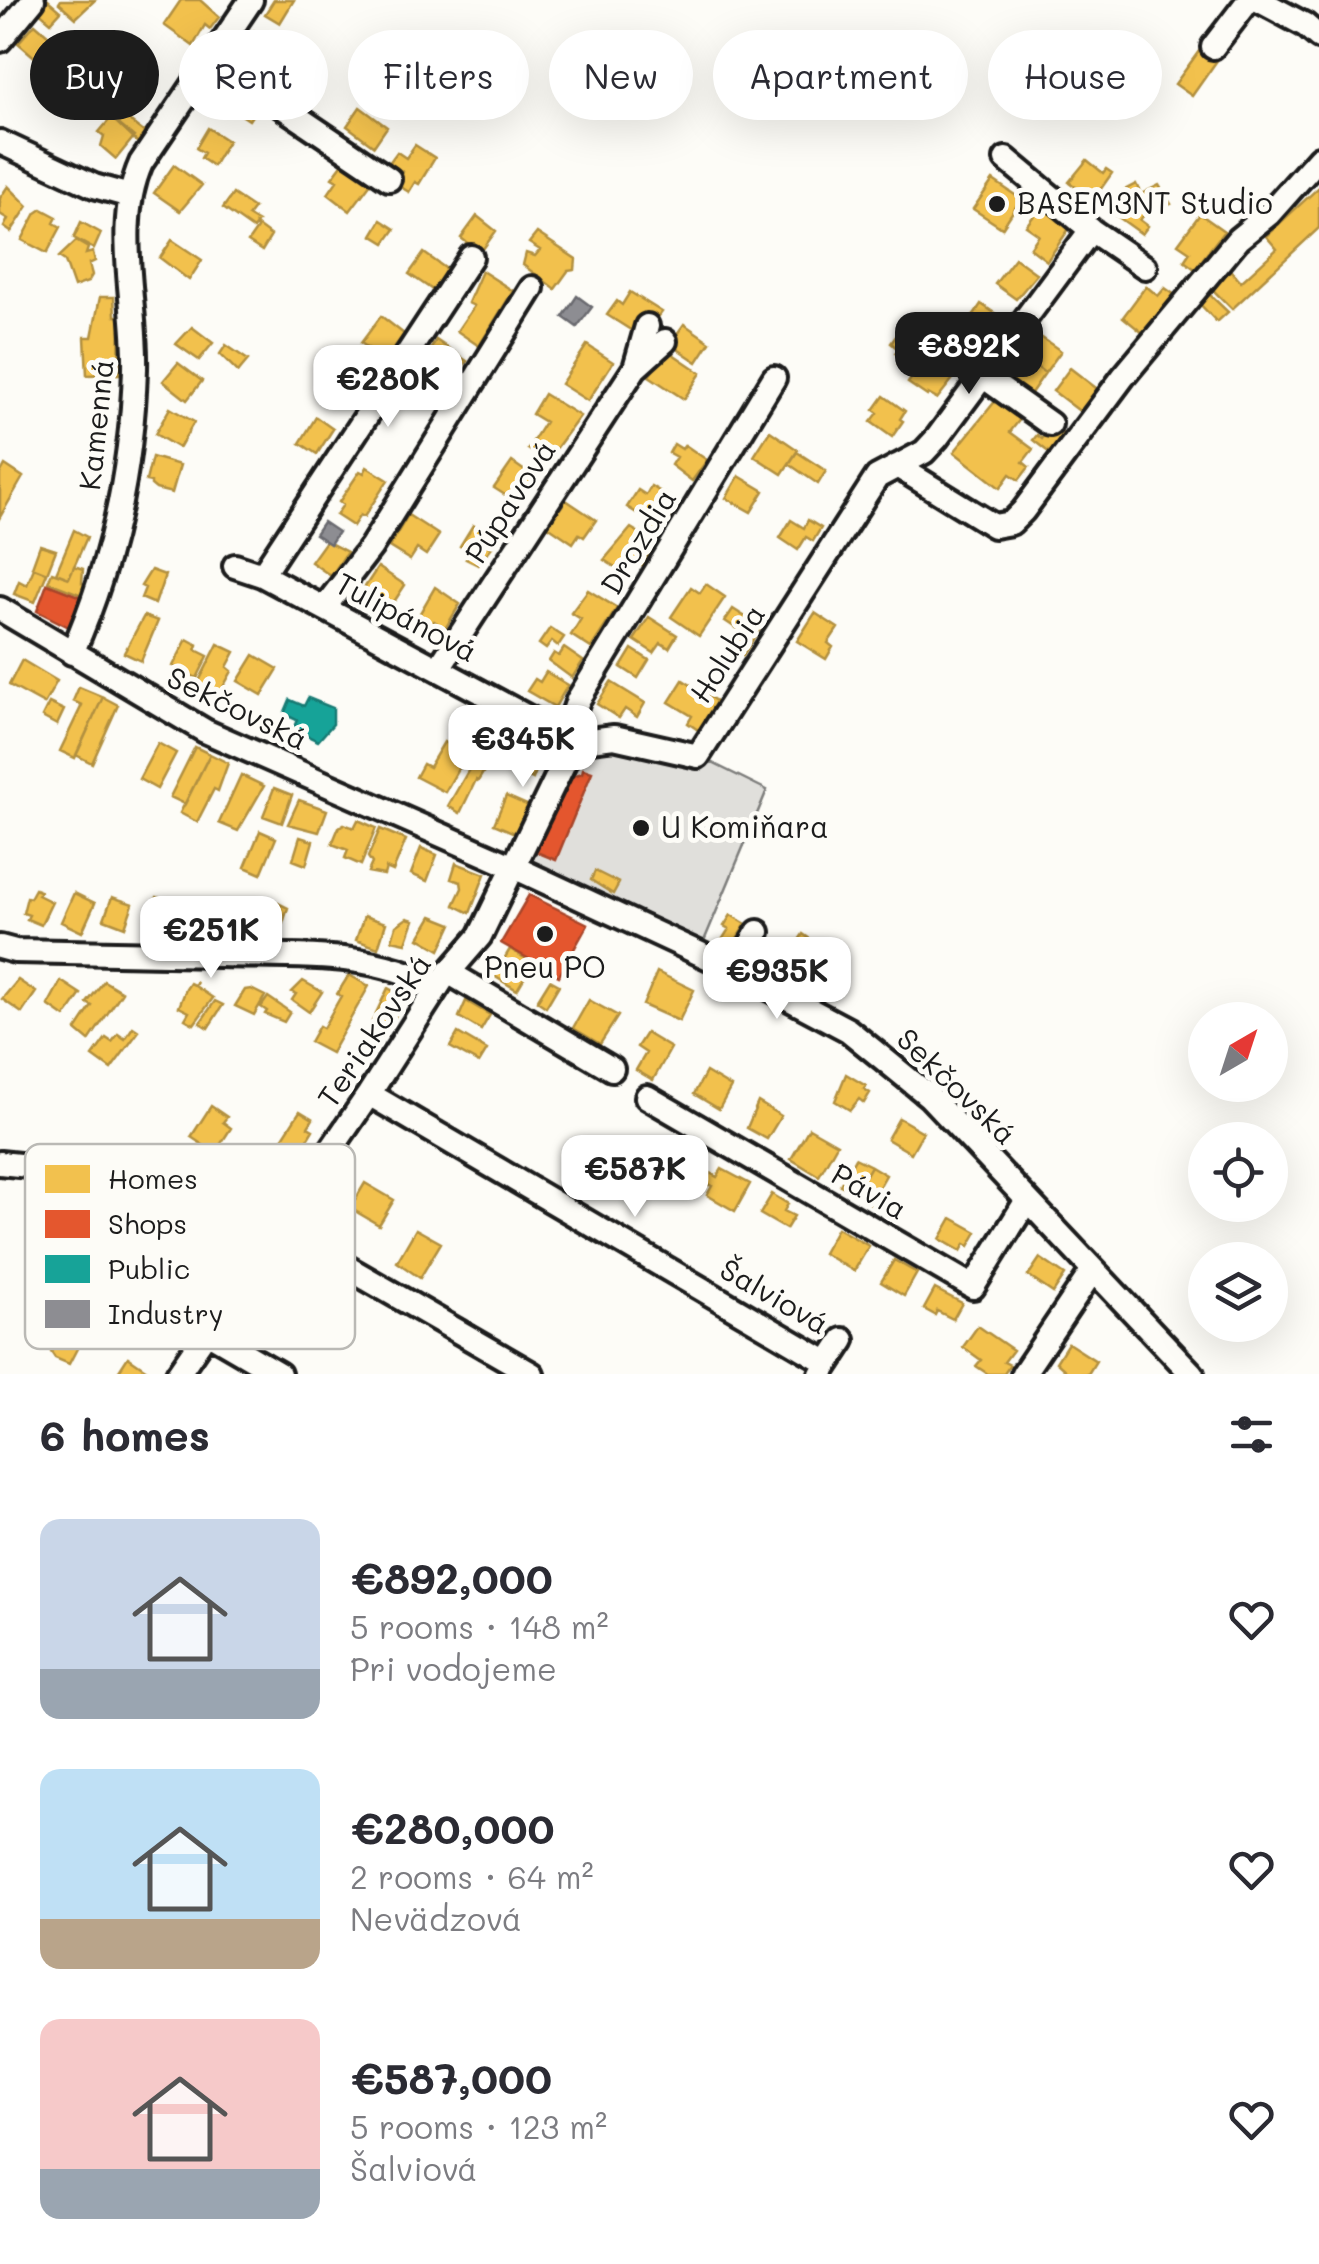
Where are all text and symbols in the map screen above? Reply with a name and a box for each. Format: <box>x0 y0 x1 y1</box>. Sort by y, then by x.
chip: Buy <box>30 30 159 120</box>
chip: Rent <box>179 30 328 120</box>
chip: Filters <box>348 30 529 120</box>
chip: New <box>549 30 693 120</box>
chip: Apartment <box>713 30 968 120</box>
chip: House <box>988 30 1162 120</box>
place label: BASEM3NT Studio <box>1017 182 1273 222</box>
marker: BASEM3NT Studio <box>986 193 1008 215</box>
pin: €892K <box>899 312 1039 397</box>
text: €892K <box>917 323 1021 365</box>
pin: €280K <box>318 345 458 430</box>
text: €280K <box>335 356 441 398</box>
street label: Kamenná <box>68 357 122 492</box>
street label: Púpavová <box>455 432 564 570</box>
street label: Drozdia <box>590 481 685 601</box>
street label: Tulipánová <box>329 562 485 670</box>
street label: Holubia <box>680 596 773 710</box>
street label: Sekčovská <box>161 656 315 758</box>
pin: €345K <box>453 705 593 790</box>
text: €345K <box>470 716 576 758</box>
place label: U Komiňara <box>661 806 829 846</box>
marker: U Komiňara <box>630 817 652 839</box>
pin: €251K <box>141 896 281 981</box>
text: €251K <box>162 907 260 949</box>
marker: Pneu PO <box>534 923 556 945</box>
pin: €935K <box>707 937 847 1022</box>
street label: Teriakovská <box>307 945 439 1114</box>
place label: Pneu PO <box>484 946 606 986</box>
text: €935K <box>725 948 829 990</box>
north arrow <box>1188 1002 1288 1102</box>
map controls <box>1188 1002 1288 1342</box>
street label: Sekčovská <box>889 1018 1026 1153</box>
button: locate <box>1188 1122 1288 1222</box>
pin: €587K <box>565 1135 705 1220</box>
legend <box>25 1144 355 1349</box>
text: €587K <box>583 1146 687 1188</box>
street label: Pávia <box>825 1153 915 1228</box>
text: Homes <box>108 1160 198 1196</box>
text: Shops <box>108 1205 187 1241</box>
button: layers <box>1188 1242 1288 1342</box>
street label: Šalviová <box>713 1248 837 1342</box>
text: Public <box>108 1250 190 1286</box>
text: Industry <box>108 1295 223 1331</box>
text: 6 homes <box>40 1407 210 1462</box>
icon: filters <box>1224 1407 1279 1462</box>
text: €892,000 <box>350 1550 553 1605</box>
icon: home <box>120 1559 240 1679</box>
icon: heart <box>1224 1592 1279 1647</box>
text: 5 rooms · 148 m² <box>350 1605 609 1647</box>
text: Pri vodojeme <box>350 1647 557 1689</box>
text: €280,000 <box>350 1800 555 1855</box>
icon: home <box>120 1809 240 1929</box>
icon: heart <box>1224 1842 1279 1897</box>
text: 2 rooms · 64 m² <box>350 1855 594 1897</box>
text: Nevädzová <box>350 1897 522 1939</box>
text: €587,000 <box>350 2050 552 2105</box>
icon: home <box>120 2059 240 2179</box>
icon: heart <box>1224 2092 1279 2147</box>
text: 5 rooms · 123 m² <box>350 2105 607 2147</box>
text: Šalviová <box>350 2147 477 2189</box>

